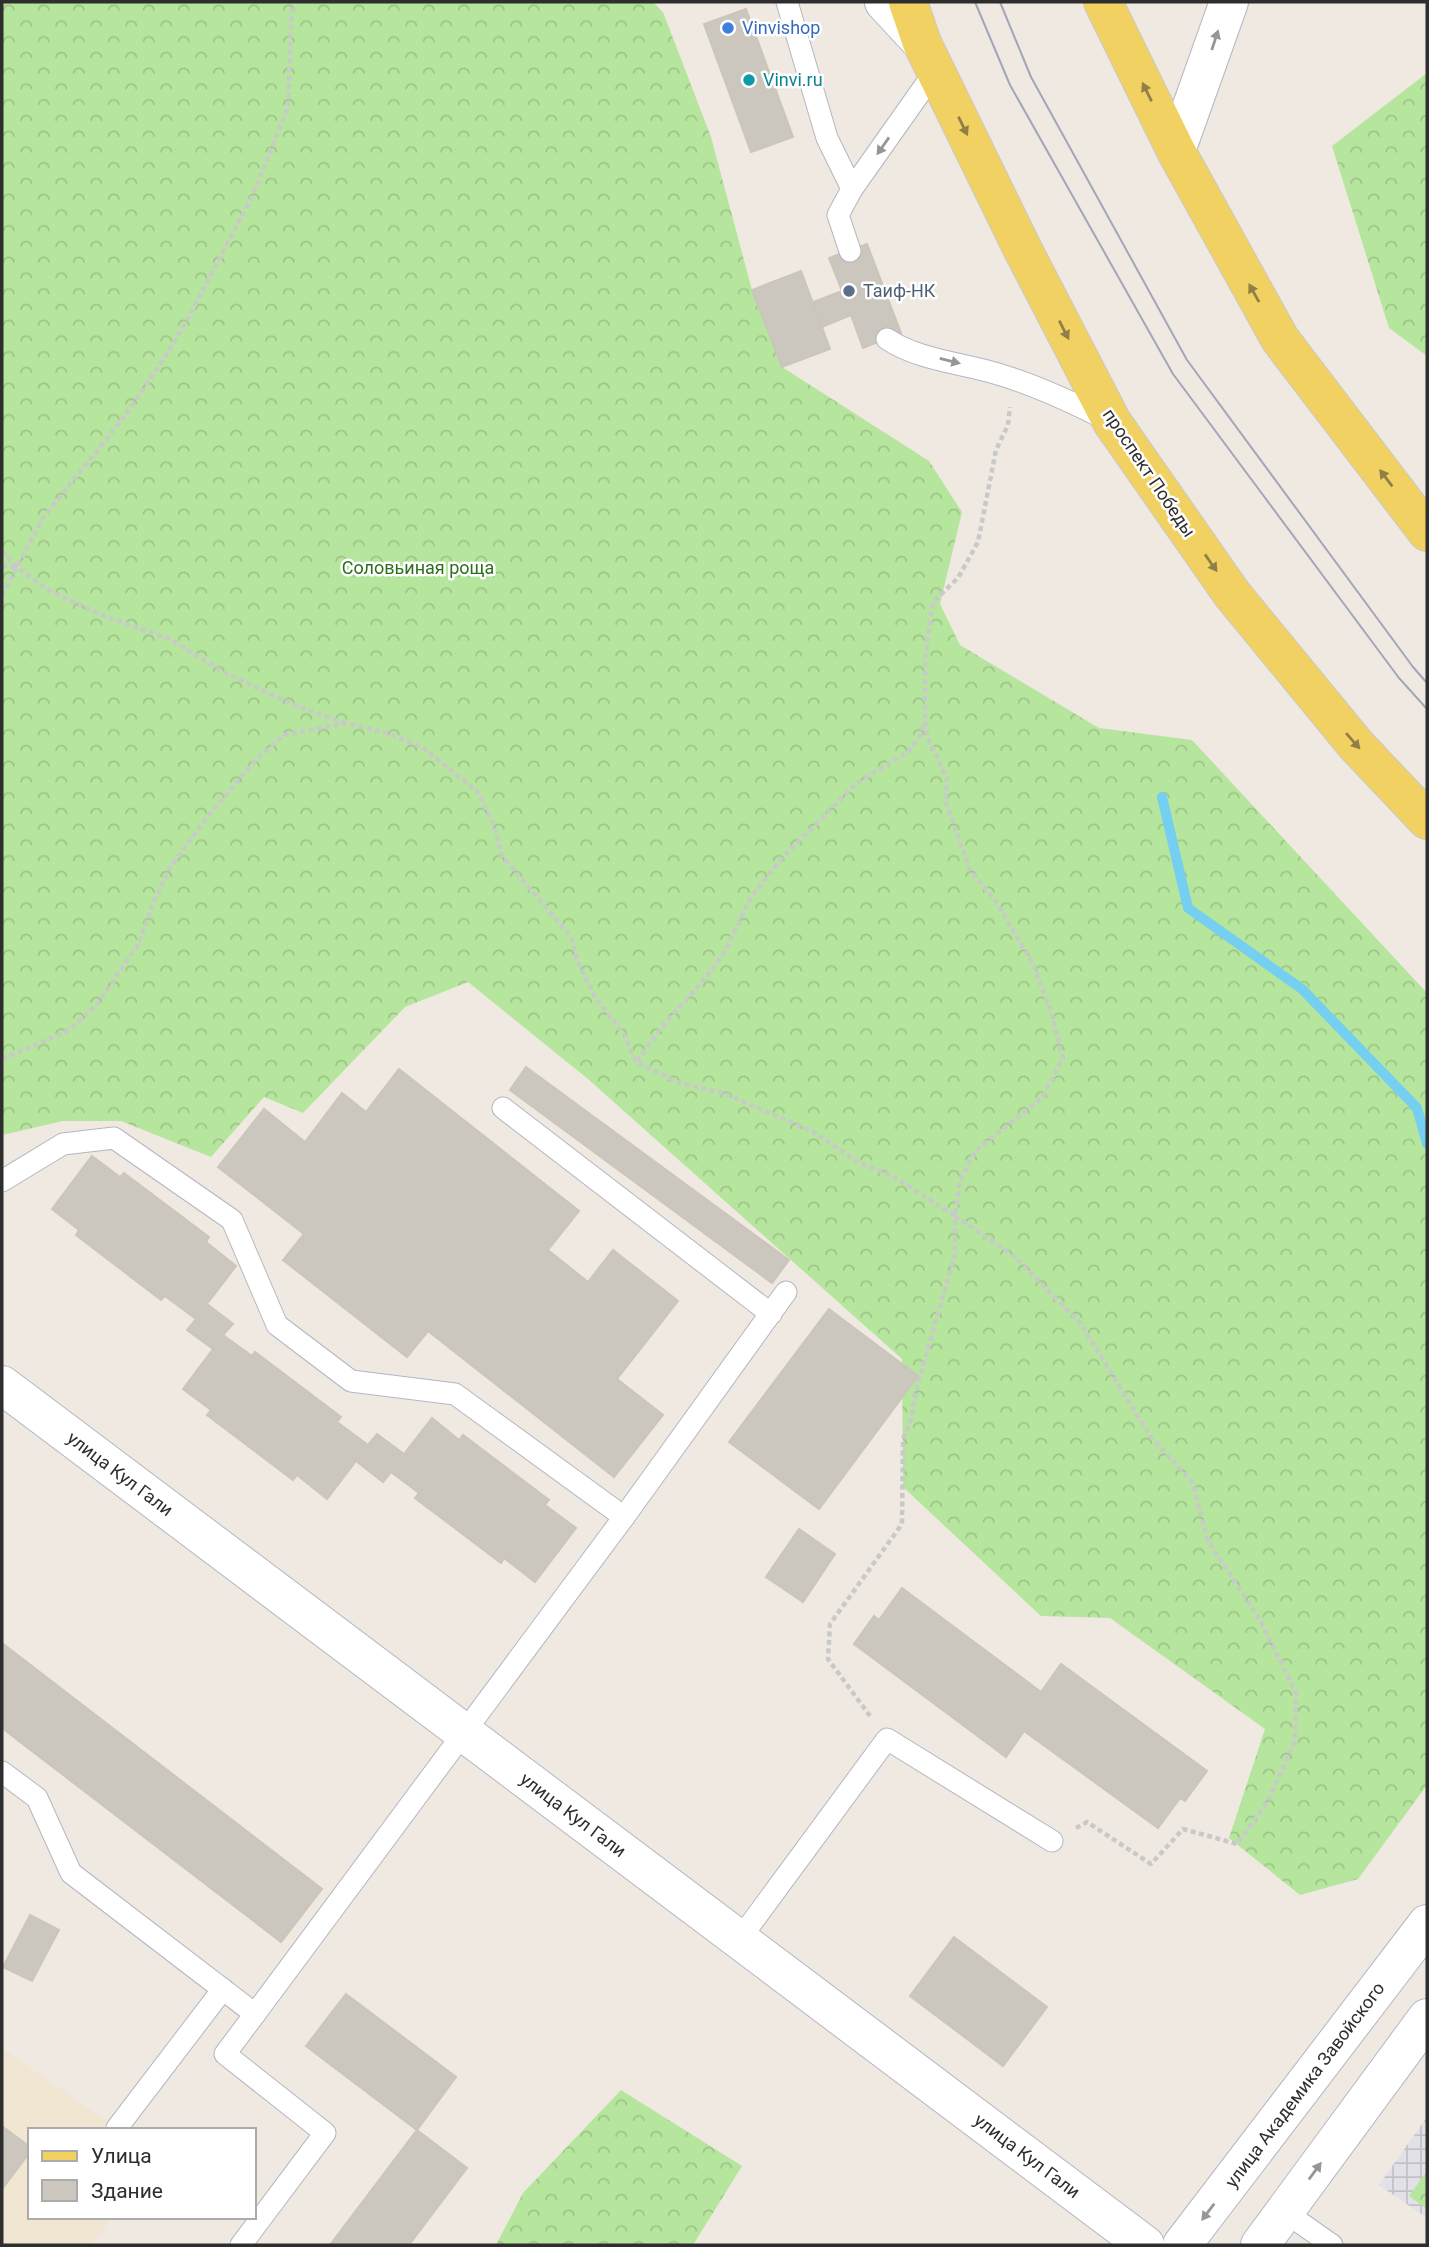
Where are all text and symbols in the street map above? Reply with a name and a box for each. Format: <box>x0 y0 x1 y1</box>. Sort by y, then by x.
place label: Vinvishop <box>742 17 820 38</box>
marker: Vinvishop <box>720 20 736 36</box>
one-way arrow <box>1210 30 1221 51</box>
place label: Vinvi.ru <box>763 69 823 90</box>
marker: Vinvi.ru <box>741 72 757 88</box>
one-way arrow <box>1142 82 1153 102</box>
one-way arrow <box>957 116 969 136</box>
one-way arrow <box>876 137 890 155</box>
place label: Таиф-НК <box>863 280 936 301</box>
marker: Таиф-НК <box>841 283 857 299</box>
one-way arrow <box>1248 283 1260 302</box>
one-way arrow <box>1058 320 1069 340</box>
one-way arrow <box>939 356 961 367</box>
street label: проспект Победы <box>1099 404 1200 541</box>
one-way arrow <box>1378 469 1393 487</box>
one-way arrow <box>1204 554 1217 573</box>
park label: Соловьиная роща <box>342 557 494 578</box>
one-way arrow <box>1345 732 1360 749</box>
street label: улица Кул Гали <box>63 1427 177 1520</box>
street label: улица Кул Гали <box>516 1768 630 1861</box>
street label: улица Академика Завойского <box>1221 1978 1389 2191</box>
street label: улица Кул Гали <box>970 2109 1084 2202</box>
legend <box>28 2128 256 2219</box>
text: Улица <box>91 2144 152 2168</box>
one-way arrow <box>1308 2162 1323 2180</box>
text: Здание <box>91 2179 163 2203</box>
one-way arrow <box>1201 2203 1215 2221</box>

